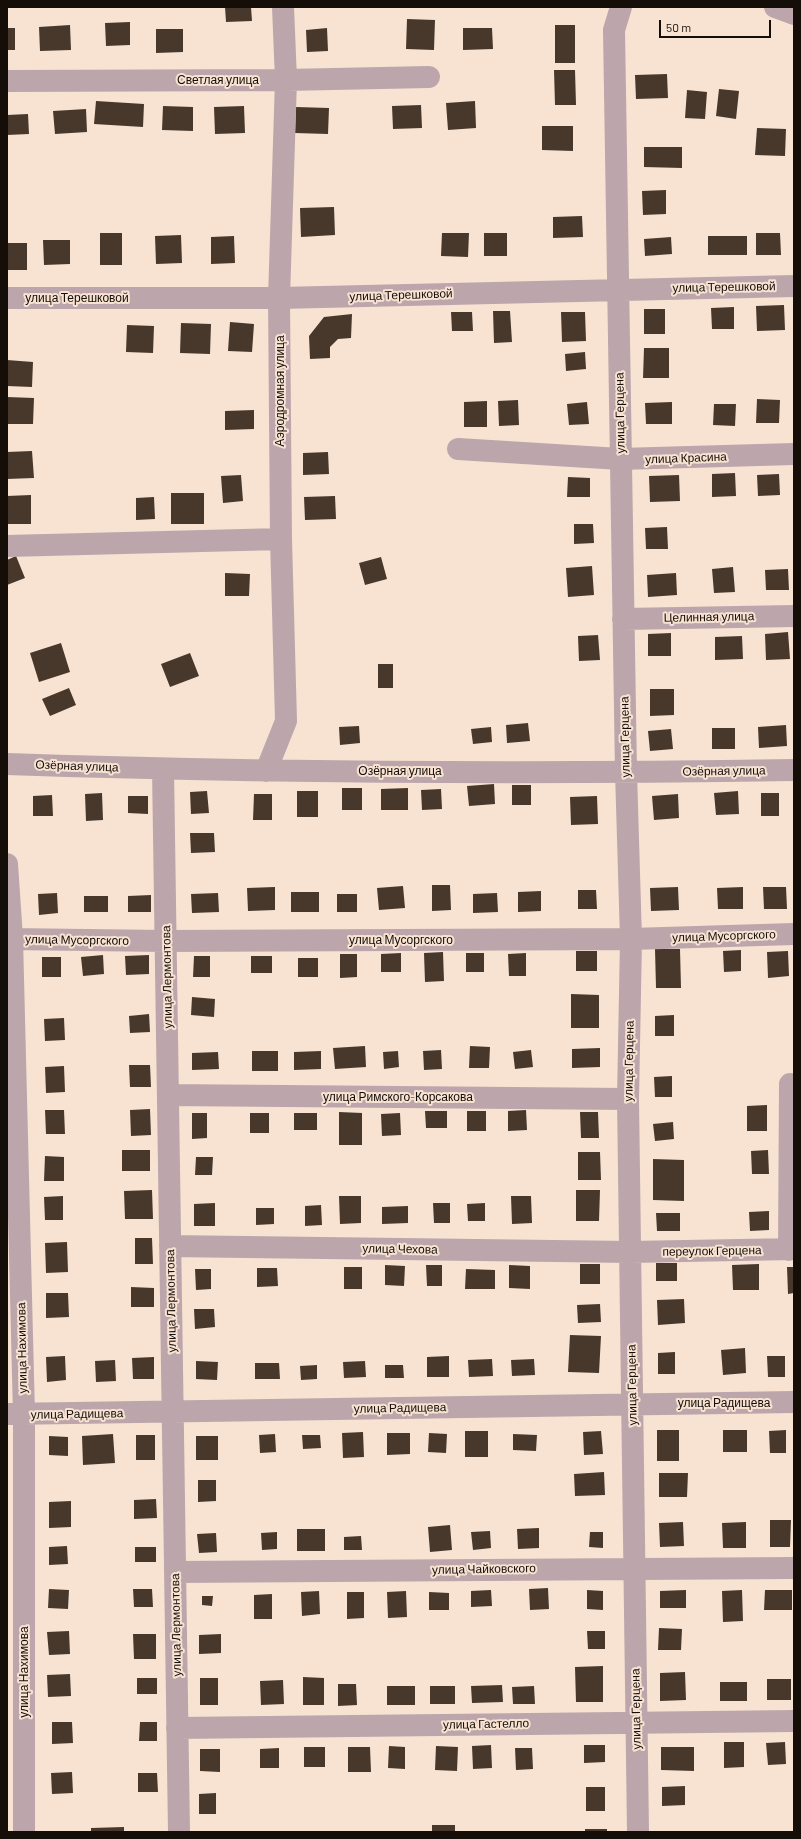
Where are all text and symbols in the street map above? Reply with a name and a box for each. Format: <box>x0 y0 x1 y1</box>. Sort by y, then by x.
scale bar <box>661 12 773 38</box>
text: 50 m <box>666 20 691 34</box>
street label: Светлая улица <box>177 73 259 87</box>
street label: улица Терешковой <box>672 279 776 295</box>
street label: улица Терешковой <box>349 286 453 304</box>
street label: улица Терешковой <box>25 291 129 305</box>
street label: Аэродромная улица <box>273 335 287 447</box>
street label: улица Герцена <box>612 372 628 454</box>
street label: улица Красина <box>645 449 727 467</box>
street label: Целинная улица <box>664 609 754 625</box>
street label: улица Герцена <box>617 696 633 778</box>
street label: Озёрная улица <box>35 757 119 775</box>
street label: Озёрная улица <box>682 763 766 779</box>
street label: Озёрная улица <box>358 764 442 778</box>
street label: улица Лермонтова <box>159 925 175 1029</box>
street label: улица Мусоргского <box>672 927 776 945</box>
street label: улица Мусоргского <box>25 932 129 948</box>
street label: улица Мусоргского <box>349 933 453 947</box>
street label: улица Герцена <box>621 1020 637 1102</box>
street label: улица Римского-Корсакова <box>323 1090 473 1104</box>
street label: улица Чехова <box>362 1241 438 1257</box>
street label: переулок Герцена <box>662 1243 762 1259</box>
street label: улица Лермонтова <box>163 1249 179 1353</box>
street label: улица Нахимова <box>14 1302 30 1394</box>
street label: улица Герцена <box>624 1344 640 1426</box>
street label: улица Радищева <box>678 1396 770 1410</box>
street label: улица Радищева <box>354 1400 446 1416</box>
street label: улица Радищева <box>31 1406 123 1422</box>
street label: улица Чайковского <box>432 1561 536 1577</box>
street label: улица Лермонтова <box>168 1573 184 1677</box>
street label: улица Нахимова <box>17 1626 31 1718</box>
street label: улица Герцена <box>628 1668 644 1750</box>
street label: улица Гастелло <box>443 1716 529 1732</box>

